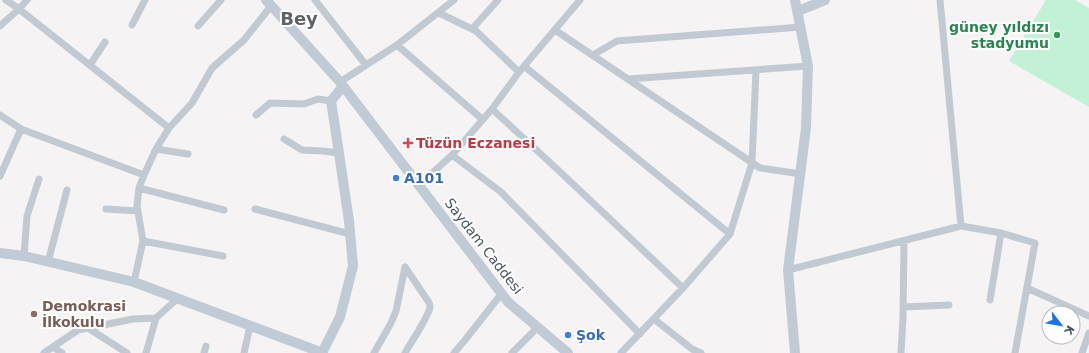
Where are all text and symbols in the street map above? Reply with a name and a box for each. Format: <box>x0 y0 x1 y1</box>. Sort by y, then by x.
district label: Bey <box>280 8 318 29</box>
place label: güney yıldızı stadyumu <box>949 19 1049 51</box>
marker: güney yıldızı stadyumu <box>1052 30 1062 40</box>
place label: Tüzün Eczanesi <box>416 135 535 151</box>
marker: Tüzün Eczanesi <box>403 138 413 148</box>
place label: A101 <box>404 170 444 186</box>
marker: A101 <box>391 173 401 183</box>
street label: Saydam Caddesi <box>442 195 526 297</box>
place label: Demokrasi İlkokulu <box>42 298 126 330</box>
north arrow <box>1041 305 1081 345</box>
marker: Demokrasi İlkokulu <box>29 309 39 319</box>
text: K <box>1061 323 1077 337</box>
place label: Şok <box>576 327 606 343</box>
marker: Şok <box>563 330 573 340</box>

